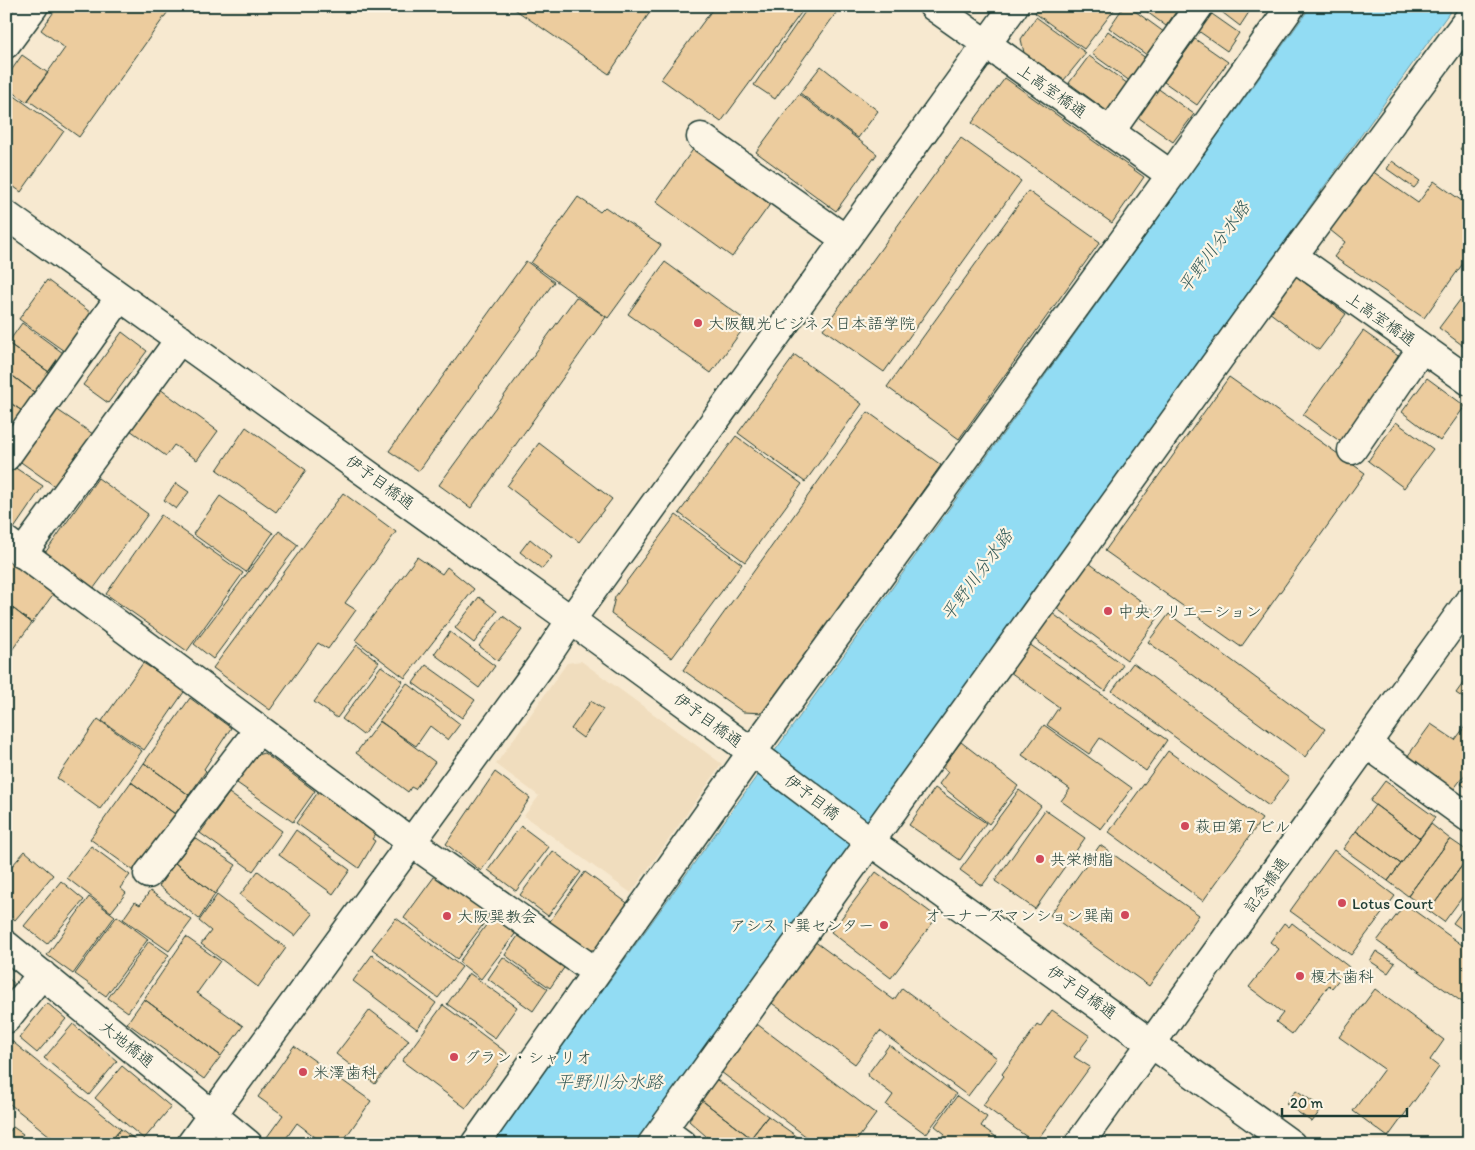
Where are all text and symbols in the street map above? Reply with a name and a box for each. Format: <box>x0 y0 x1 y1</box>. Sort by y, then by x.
street label: 上高室橋通 <box>1014 60 1090 122</box>
water label: 平野川分水路 <box>1173 196 1255 297</box>
street label: 上高室橋通 <box>1343 288 1419 350</box>
place label: 大阪観光ビジネス日本語学院 <box>708 314 915 333</box>
marker: 大阪観光ビジネス日本語学院 <box>692 317 704 329</box>
street label: 伊予目橋通 <box>342 451 418 513</box>
water label: 平野川分水路 <box>936 524 1018 625</box>
place label: 中央クリエーション <box>1118 602 1262 621</box>
marker: 中央クリエーション <box>1102 605 1114 617</box>
street label: 伊予目橋通 <box>670 689 746 751</box>
street label: 伊予目橋 <box>781 770 843 824</box>
place label: 萩田第７ビル <box>1195 817 1291 836</box>
marker: 萩田第７ビル <box>1179 820 1191 832</box>
place label: 共栄樹脂 <box>1050 850 1114 869</box>
marker: 共栄樹脂 <box>1034 853 1046 865</box>
street label: 記念橋通 <box>1240 854 1292 916</box>
place label: Lotus Court <box>1352 894 1433 913</box>
marker: Lotus Court <box>1336 897 1348 909</box>
place label: オーナーズマンション巽南 <box>925 906 1115 925</box>
place label: 大阪巽教会 <box>457 907 537 926</box>
marker: オーナーズマンション巽南 <box>1119 909 1131 921</box>
marker: 大阪巽教会 <box>441 910 453 922</box>
place label: アシスト巽センター <box>730 916 874 935</box>
marker: アシスト巽センター <box>878 919 890 931</box>
street label: 伊予目橋通 <box>1044 961 1120 1023</box>
place label: 榎木歯科 <box>1310 967 1374 986</box>
marker: 榎木歯科 <box>1294 970 1306 982</box>
street label: 大地橋通 <box>96 1016 158 1072</box>
place label: グラン・シャリオ <box>464 1048 592 1067</box>
marker: グラン・シャリオ <box>448 1051 460 1063</box>
place label: 米澤歯科 <box>313 1063 377 1082</box>
marker: 米澤歯科 <box>297 1066 309 1078</box>
water label: 平野川分水路 <box>555 1071 664 1093</box>
scale bar <box>1282 1085 1408 1117</box>
text: 20 m <box>1290 1094 1324 1112</box>

